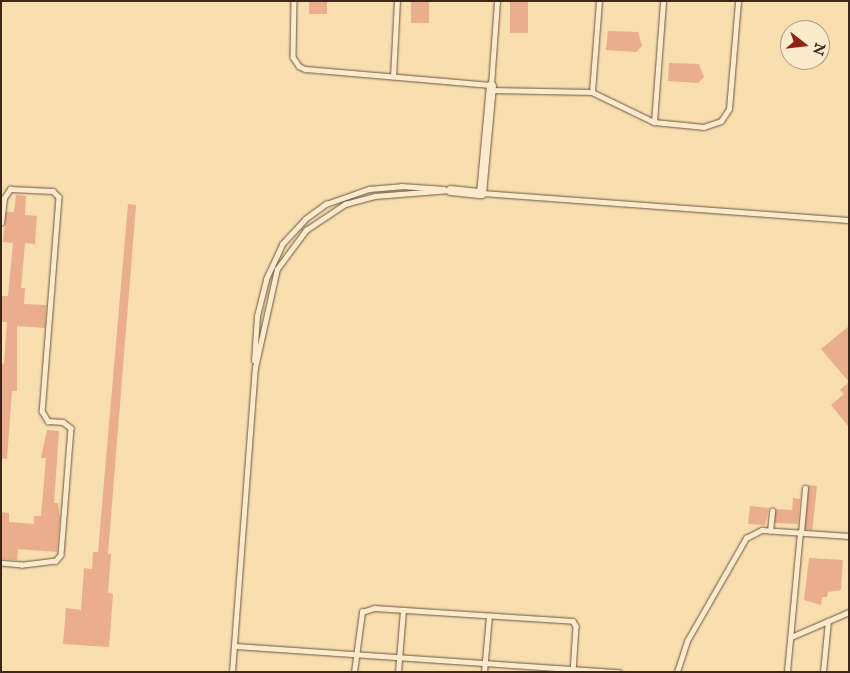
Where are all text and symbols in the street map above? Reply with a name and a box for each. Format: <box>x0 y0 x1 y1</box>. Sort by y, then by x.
north arrow <box>780 20 830 70</box>
text: N <box>808 41 829 57</box>

